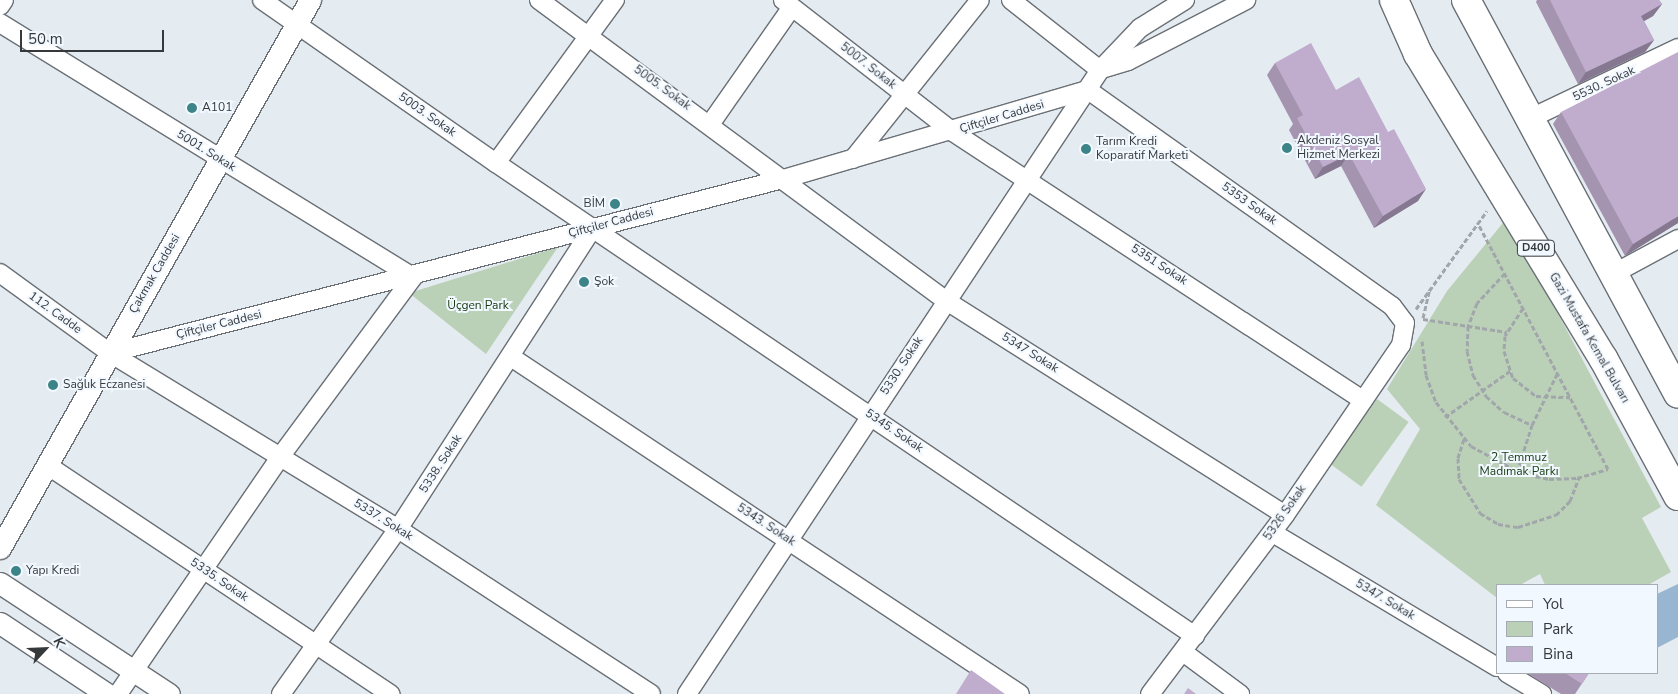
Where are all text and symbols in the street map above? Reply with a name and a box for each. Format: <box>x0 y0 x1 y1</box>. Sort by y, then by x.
scale bar <box>22 20 166 52</box>
text: 50 m <box>28 29 63 49</box>
street label: 5007. Sokak <box>837 40 899 92</box>
street label: 5005. Sokak <box>631 62 693 114</box>
street label: 5530. Sokak <box>1571 63 1637 105</box>
street label: 5003. Sokak <box>395 90 459 140</box>
street label: Çiftçiler Caddesi <box>958 97 1046 137</box>
place label: A101 <box>202 101 232 115</box>
marker: A101 <box>186 102 198 114</box>
street label: 5001. Sokak <box>174 127 238 175</box>
place label: Akdeniz Sosyal Hizmet Merkezi <box>1297 134 1380 162</box>
place label: Tarım Kredi Koparatif Marketi <box>1096 135 1188 163</box>
marker: Akdeniz Sosyal Hizmet Merkezi <box>1281 142 1293 154</box>
marker: Tarım Kredi Koparatif Marketi <box>1080 143 1092 155</box>
street label: 5353 Sokak <box>1219 180 1279 228</box>
place label: BİM <box>584 197 605 211</box>
marker: BİM <box>609 198 621 210</box>
street label: Çiftçiler Caddesi <box>567 205 655 241</box>
street label: Çakmak Caddesi <box>126 232 184 316</box>
road number: D400 <box>1516 240 1556 256</box>
street label: 5351 Sokak <box>1128 241 1190 289</box>
street label: Gazi Mustafa Kemal Bulvarı <box>1546 270 1632 406</box>
place label: Şok <box>594 275 614 289</box>
marker: Şok <box>578 276 590 288</box>
street label: 112. Cadde <box>26 289 84 337</box>
park label: Üçgen Park <box>447 299 509 313</box>
street label: Çiftçiler Caddesi <box>175 307 263 343</box>
street label: 5347 Sokak <box>999 330 1061 376</box>
street label: 5330. Sokak <box>878 334 926 398</box>
place label: Sağlık Eczanesi <box>63 378 145 392</box>
marker: Sağlık Eczanesi <box>47 379 59 391</box>
street label: 5345. Sokak <box>862 406 926 456</box>
street label: 5338. Sokak <box>417 432 465 496</box>
park label: 2 Temmuz Madımak Parkı <box>1480 451 1558 479</box>
street label: 5326 Sokak <box>1261 483 1309 543</box>
street label: 5337. Sokak <box>351 496 415 544</box>
street label: 5343. Sokak <box>734 501 798 549</box>
street label: 5335. Sokak <box>187 555 251 605</box>
place label: Yapı Kredi <box>26 564 79 578</box>
marker: Yapı Kredi <box>10 565 22 577</box>
street label: 5347. Sokak <box>1353 577 1417 623</box>
legend <box>1496 584 1658 674</box>
text: Yol <box>1543 594 1564 614</box>
text: Park <box>1543 619 1573 639</box>
north arrow <box>20 624 70 674</box>
text: K <box>48 634 70 651</box>
text: Bina <box>1543 644 1573 664</box>

